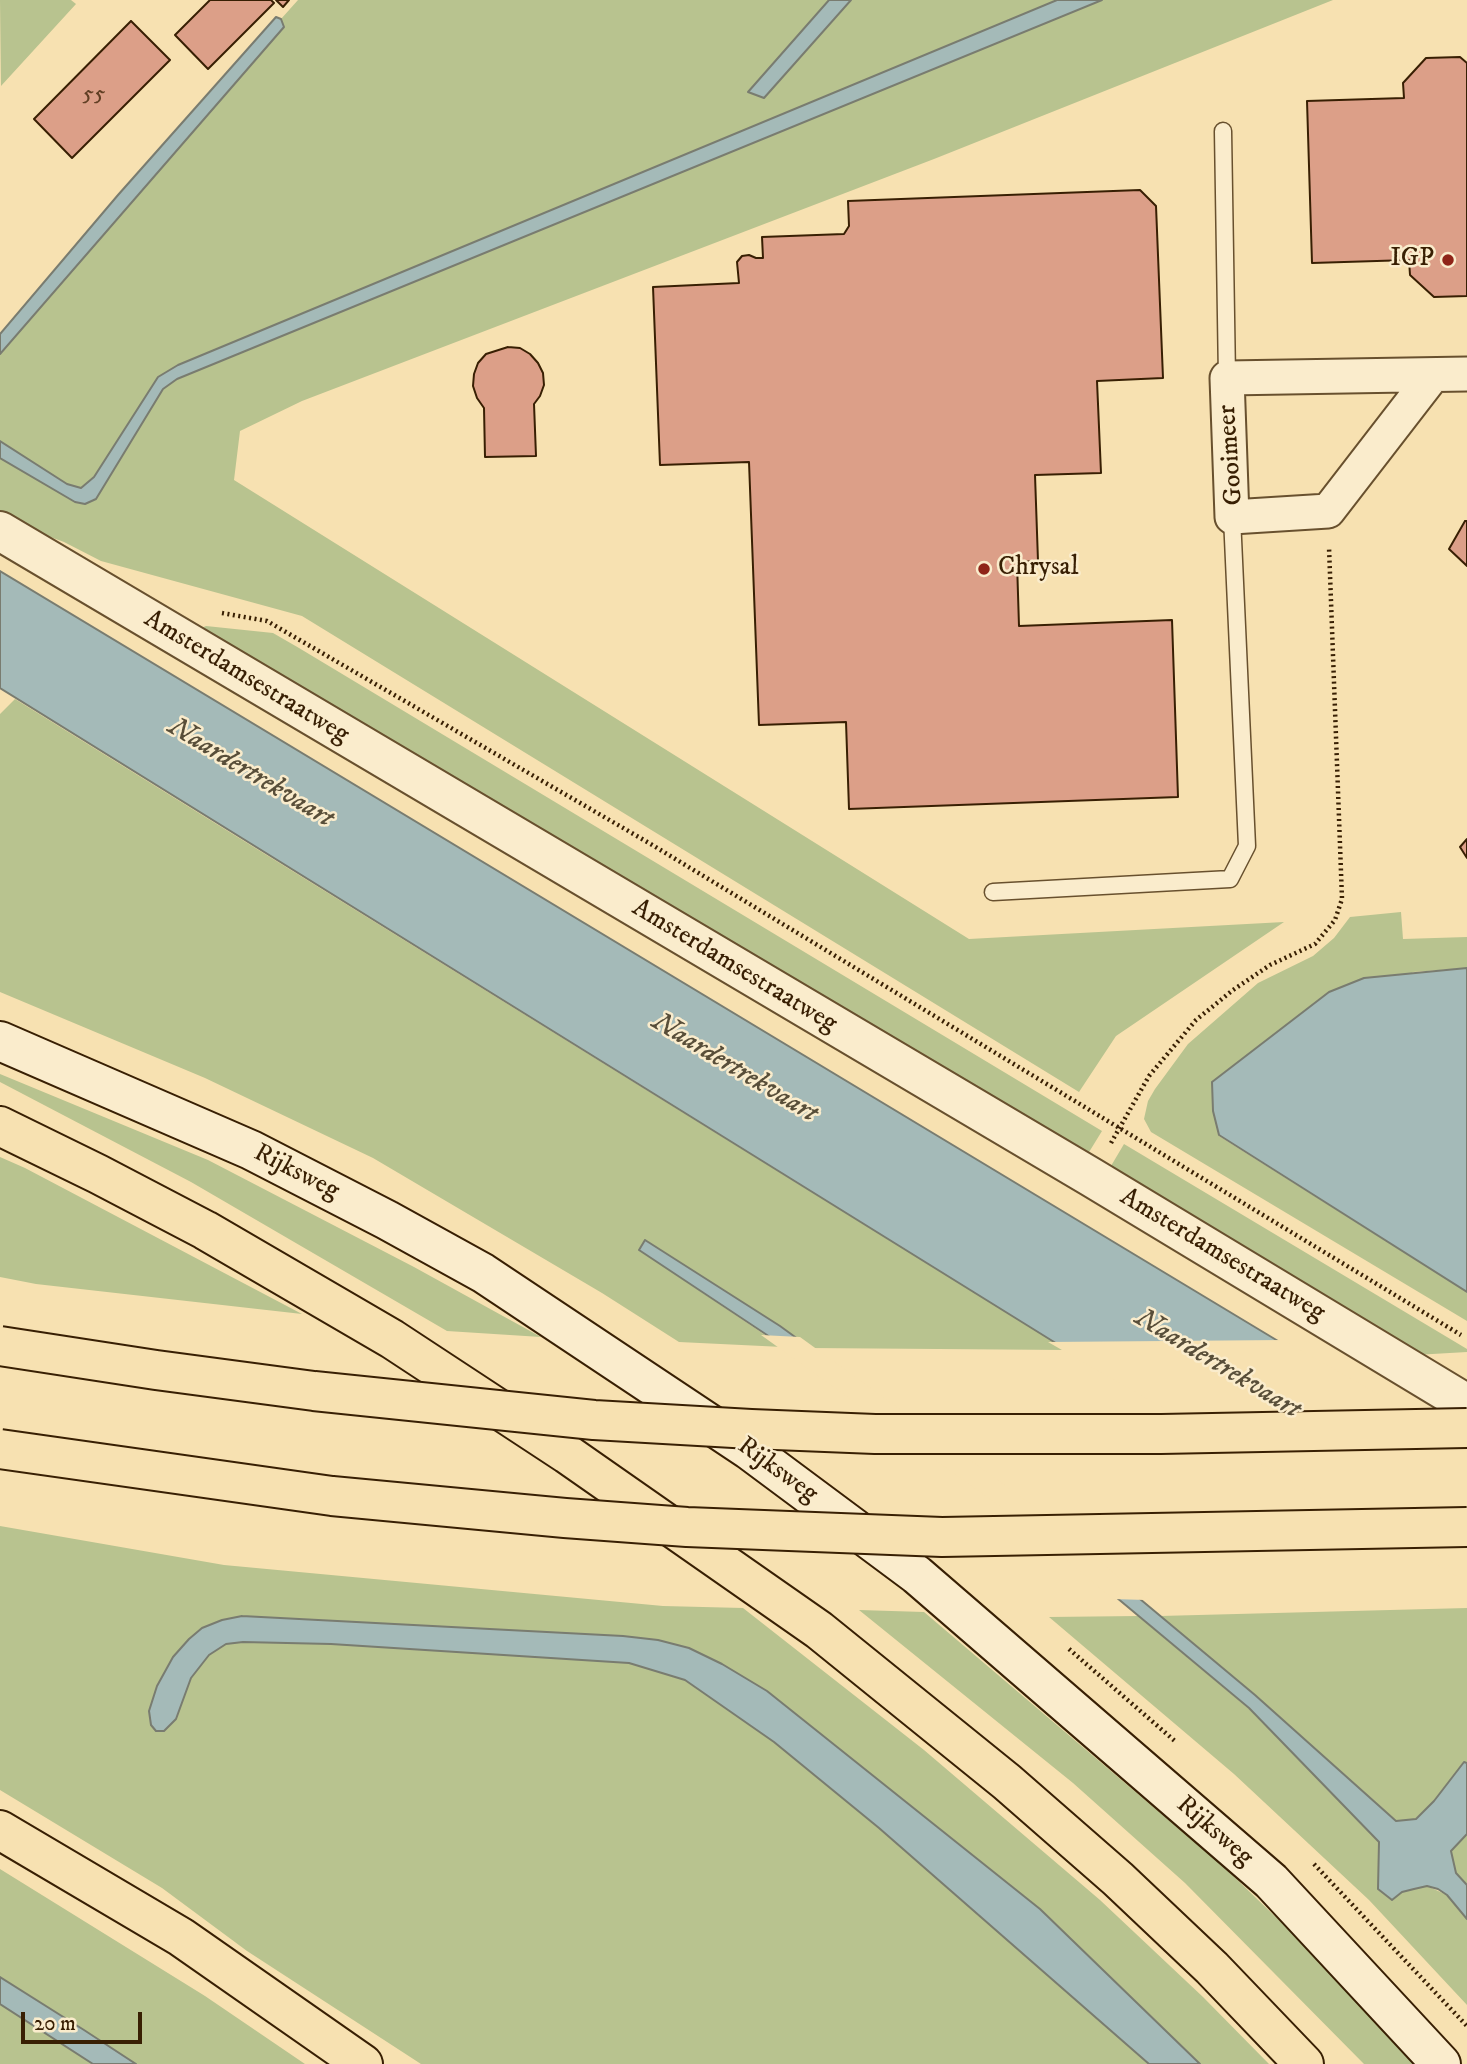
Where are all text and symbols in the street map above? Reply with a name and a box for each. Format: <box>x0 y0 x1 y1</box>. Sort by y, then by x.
house number: 55 <box>83 81 105 109</box>
place label: IGP <box>1390 244 1434 276</box>
marker: IGP <box>1440 252 1456 268</box>
street label: Gooimeer <box>1213 404 1251 506</box>
place label: Chrysal <box>998 553 1078 585</box>
marker: Chrysal <box>976 561 992 577</box>
street label: Amsterdamsestraatweg <box>138 604 354 752</box>
water label: Naardertrekvaart <box>161 711 339 837</box>
street label: Amsterdamsestraatweg <box>626 893 842 1041</box>
water label: Naardertrekvaart <box>645 1006 823 1132</box>
street label: Rijksweg <box>248 1138 344 1208</box>
street label: Amsterdamsestraatweg <box>1114 1182 1330 1330</box>
water label: Naardertrekvaart <box>1128 1302 1306 1428</box>
street label: Rijksweg <box>731 1431 823 1511</box>
street label: Rijksweg <box>1169 1790 1259 1874</box>
scale bar <box>24 1997 145 2041</box>
text: 20 m <box>34 2011 76 2037</box>

